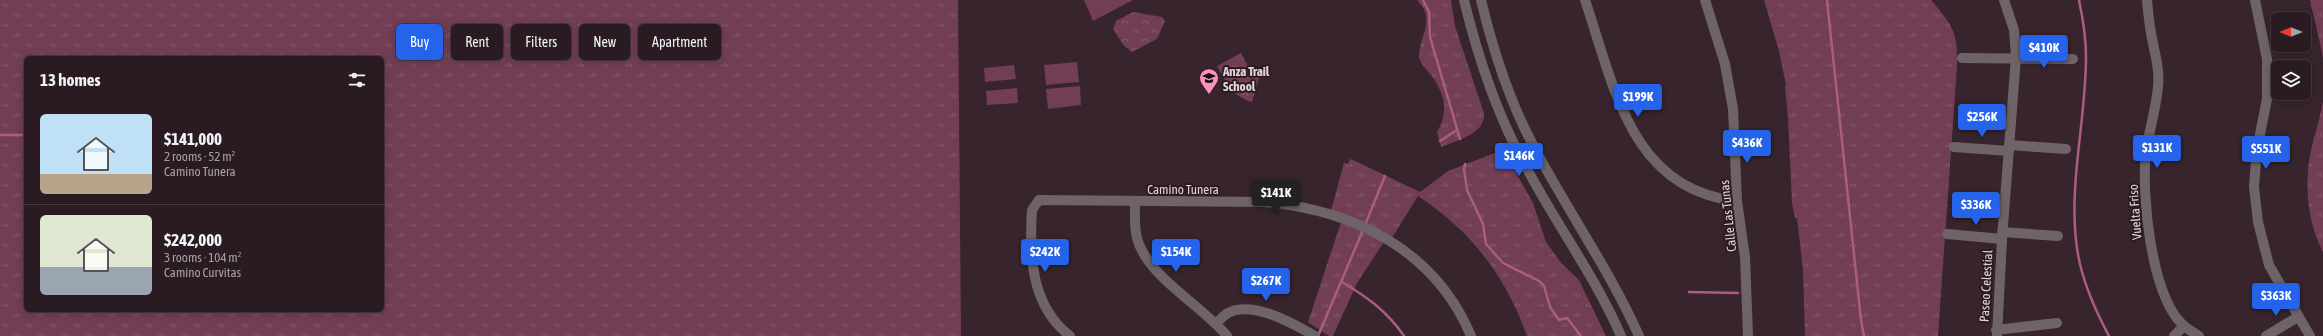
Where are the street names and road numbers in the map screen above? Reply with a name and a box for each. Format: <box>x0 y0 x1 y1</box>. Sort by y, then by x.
street label: Calle Las Tunas <box>1717 179 1739 253</box>
street label: Camino Tunera <box>1147 182 1219 197</box>
street label: Vuelta Friso <box>2126 184 2144 240</box>
street label: Paseo Celestial <box>1977 249 1995 322</box>

